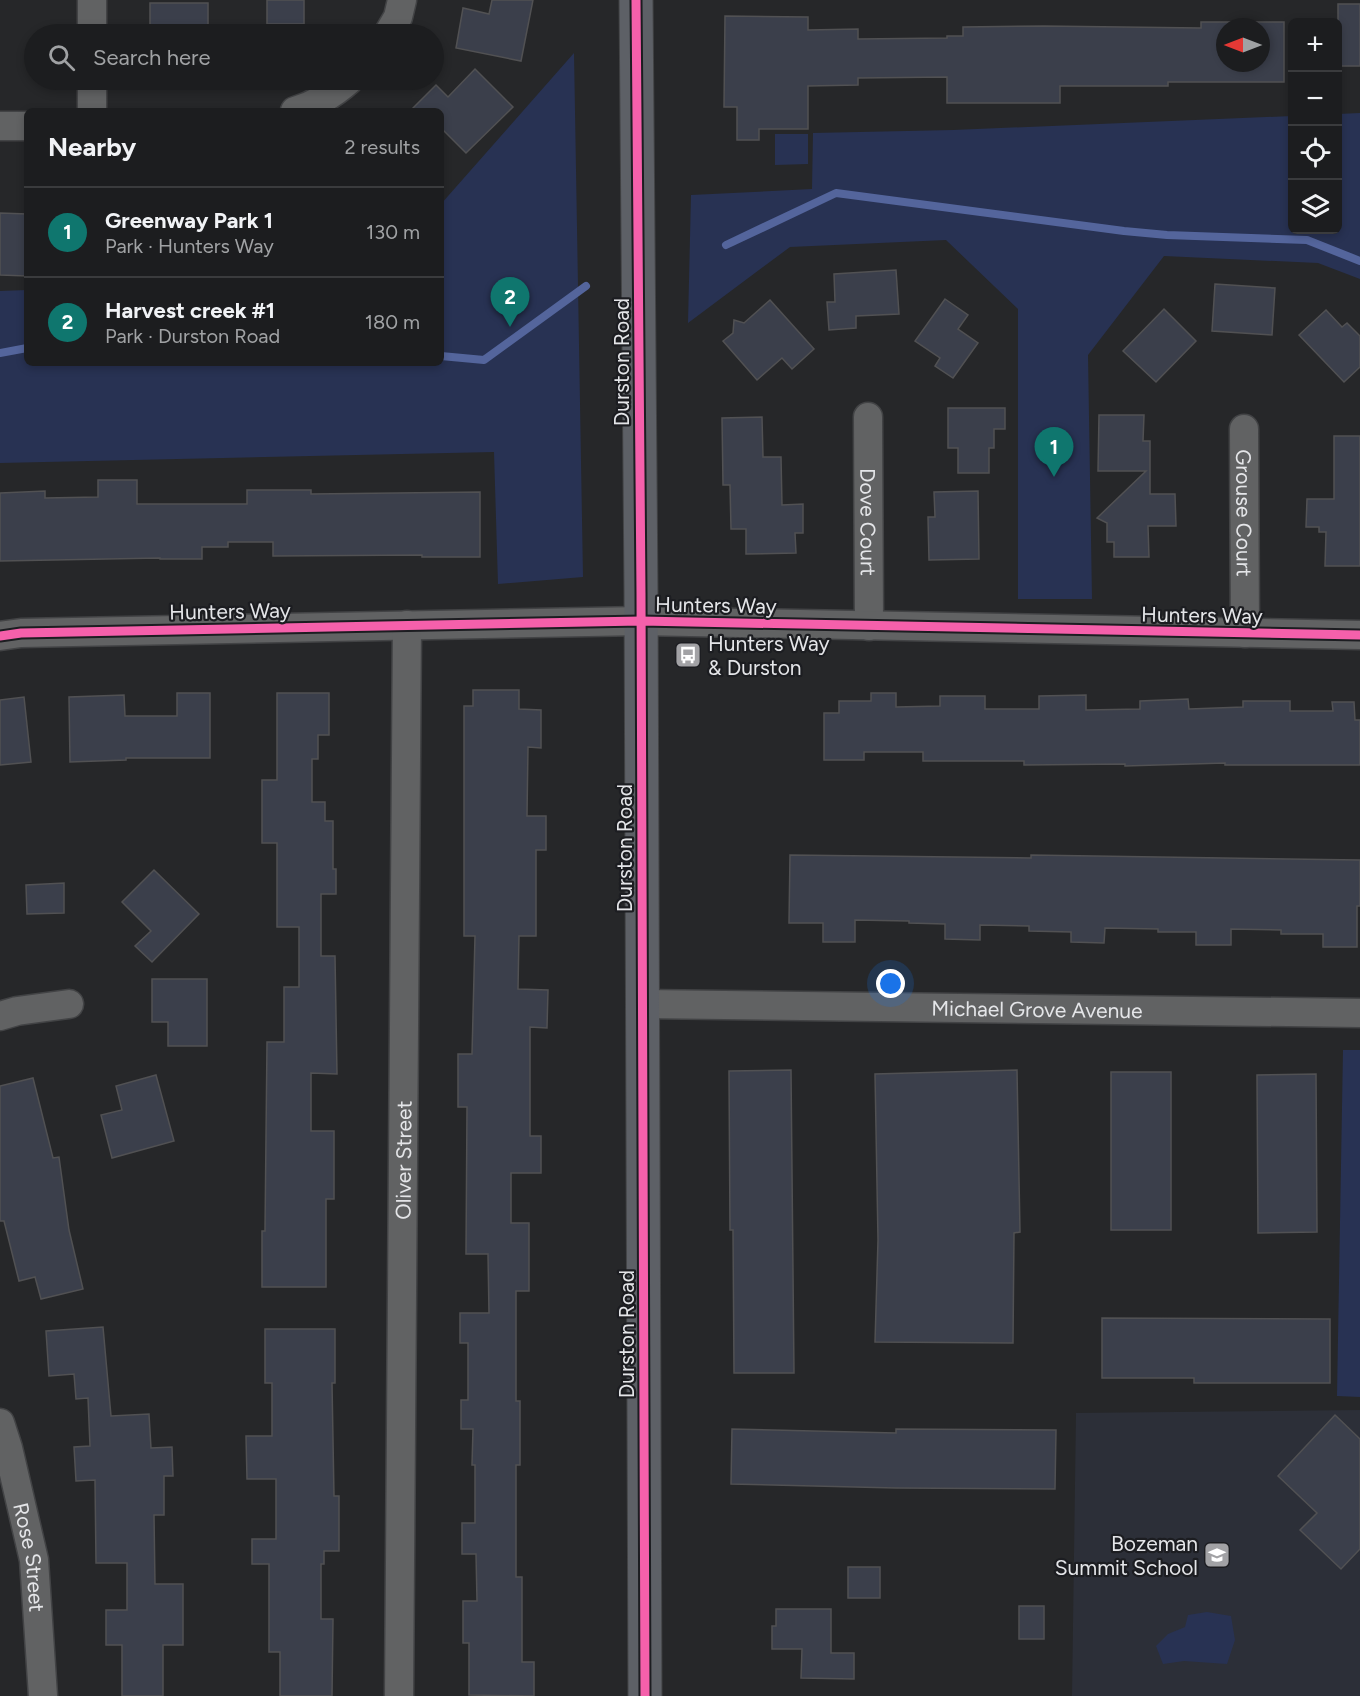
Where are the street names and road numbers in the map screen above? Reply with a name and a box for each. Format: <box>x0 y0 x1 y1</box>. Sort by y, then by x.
street label: Durston Road <box>609 298 634 426</box>
street label: Grouse Court <box>1232 449 1257 577</box>
street label: Dove Court <box>856 468 881 576</box>
street label: Hunters Way <box>655 591 777 619</box>
street label: Hunters Way <box>169 597 291 625</box>
street label: Hunters Way <box>1141 601 1263 629</box>
street label: Durston Road <box>612 784 637 912</box>
street label: Michael Grove Avenue <box>931 995 1143 1023</box>
street label: Oliver Street <box>390 1100 416 1220</box>
street label: Durston Road <box>614 1270 639 1398</box>
street label: Rose Street <box>9 1500 50 1613</box>

